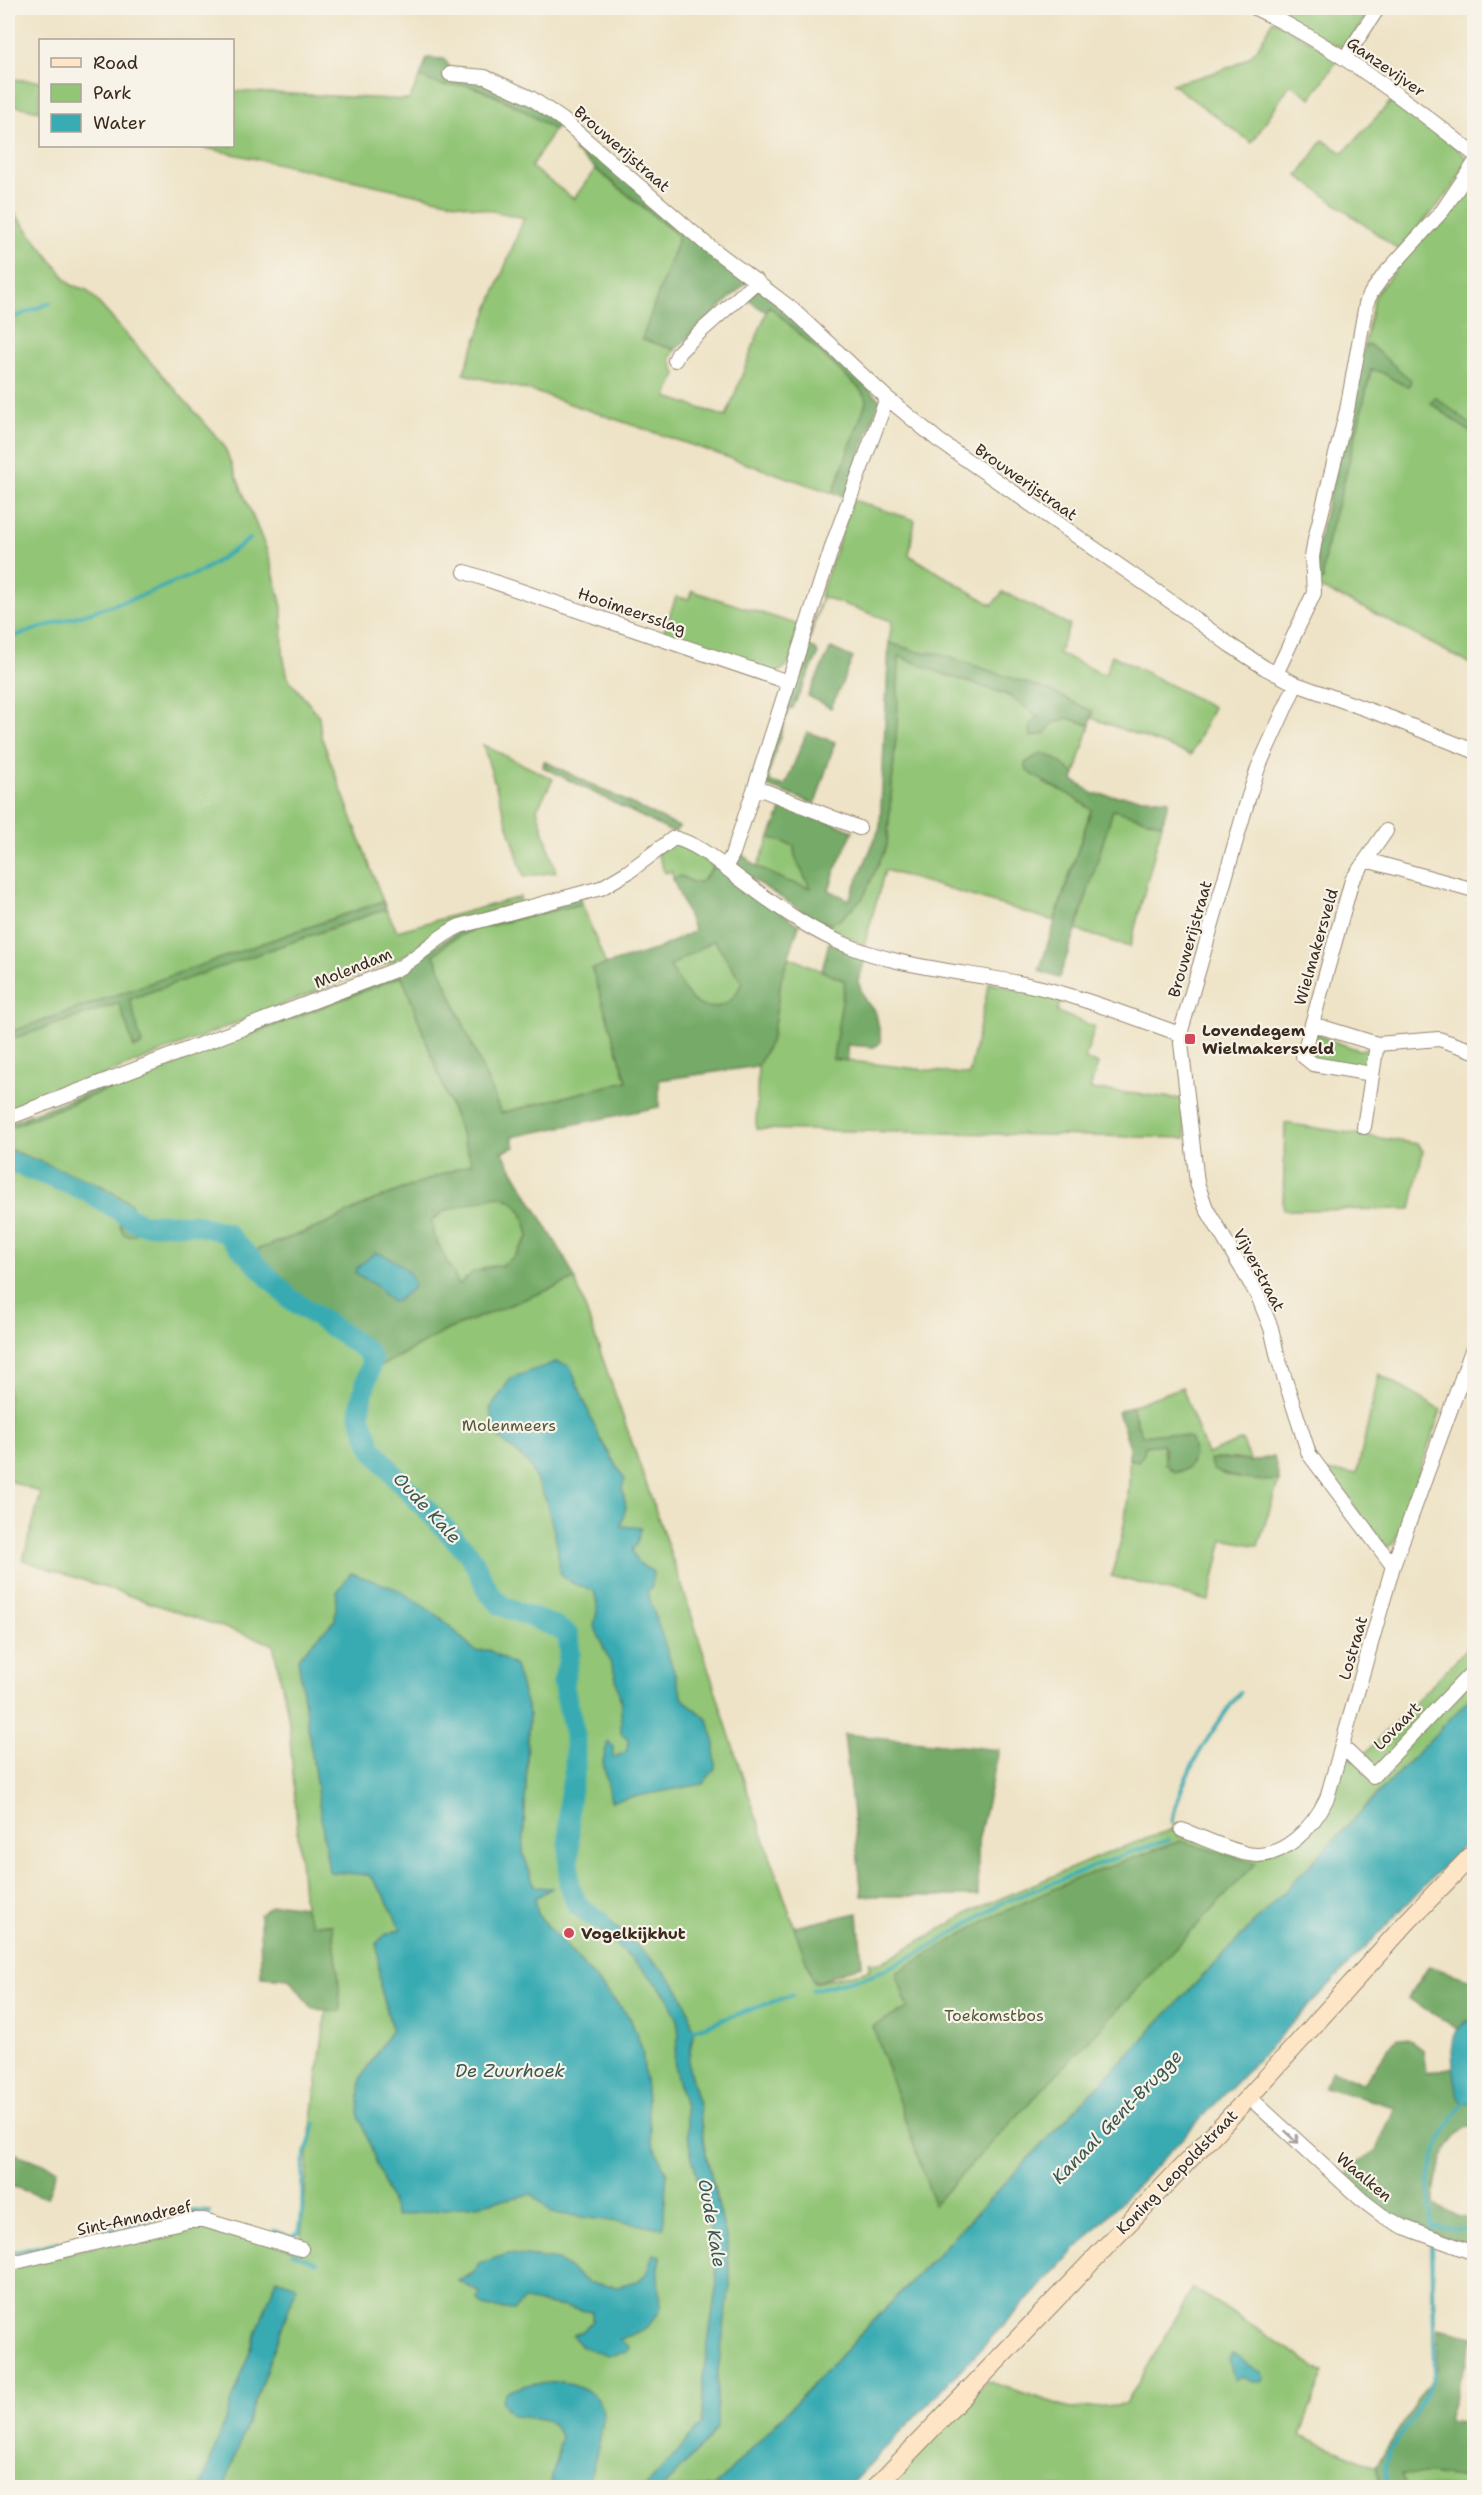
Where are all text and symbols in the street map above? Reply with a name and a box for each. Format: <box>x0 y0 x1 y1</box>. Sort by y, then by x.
street label: Ganzevijver <box>1343 32 1429 102</box>
legend <box>39 39 234 147</box>
text: Road <box>93 51 138 75</box>
text: Park <box>93 81 132 105</box>
street label: Brouwerijstraat <box>570 101 674 197</box>
text: Water <box>93 111 146 135</box>
street label: Brouwerijstraat <box>971 439 1081 525</box>
street label: Hooimeersslag <box>575 583 689 639</box>
street label: Brouwerijstraat <box>1163 878 1217 1000</box>
street label: Wielmakersveld <box>1289 886 1343 1008</box>
street label: Molendam <box>311 943 395 993</box>
place label: Lovendegem Wielmakersveld <box>1202 1020 1334 1059</box>
marker: Lovendegem Wielmakersveld <box>1183 1032 1197 1046</box>
street label: Vijverstraat <box>1228 1225 1290 1315</box>
park label: Molenmeers <box>462 1415 556 1436</box>
water label: Oude Kale <box>388 1467 466 1549</box>
street label: Lostraat <box>1334 1614 1372 1682</box>
street label: Lovaart <box>1369 1697 1425 1755</box>
place label: Vogelkijkhut <box>581 1923 686 1944</box>
marker: Vogelkijkhut <box>562 1926 576 1940</box>
park label: Toekomstbos <box>944 2005 1044 2026</box>
water label: Kanaal Gent-Brugge <box>1047 2045 1187 2189</box>
water label: De Zuurhoek <box>455 2059 566 2083</box>
street label: Koning Leopoldstraat <box>1112 2105 1242 2239</box>
one-way arrow <box>1285 2130 1300 2144</box>
street label: Waalken <box>1332 2148 1396 2207</box>
water label: Oude Kale <box>692 2177 732 2269</box>
street label: Sint-Annadreef <box>75 2195 194 2240</box>

